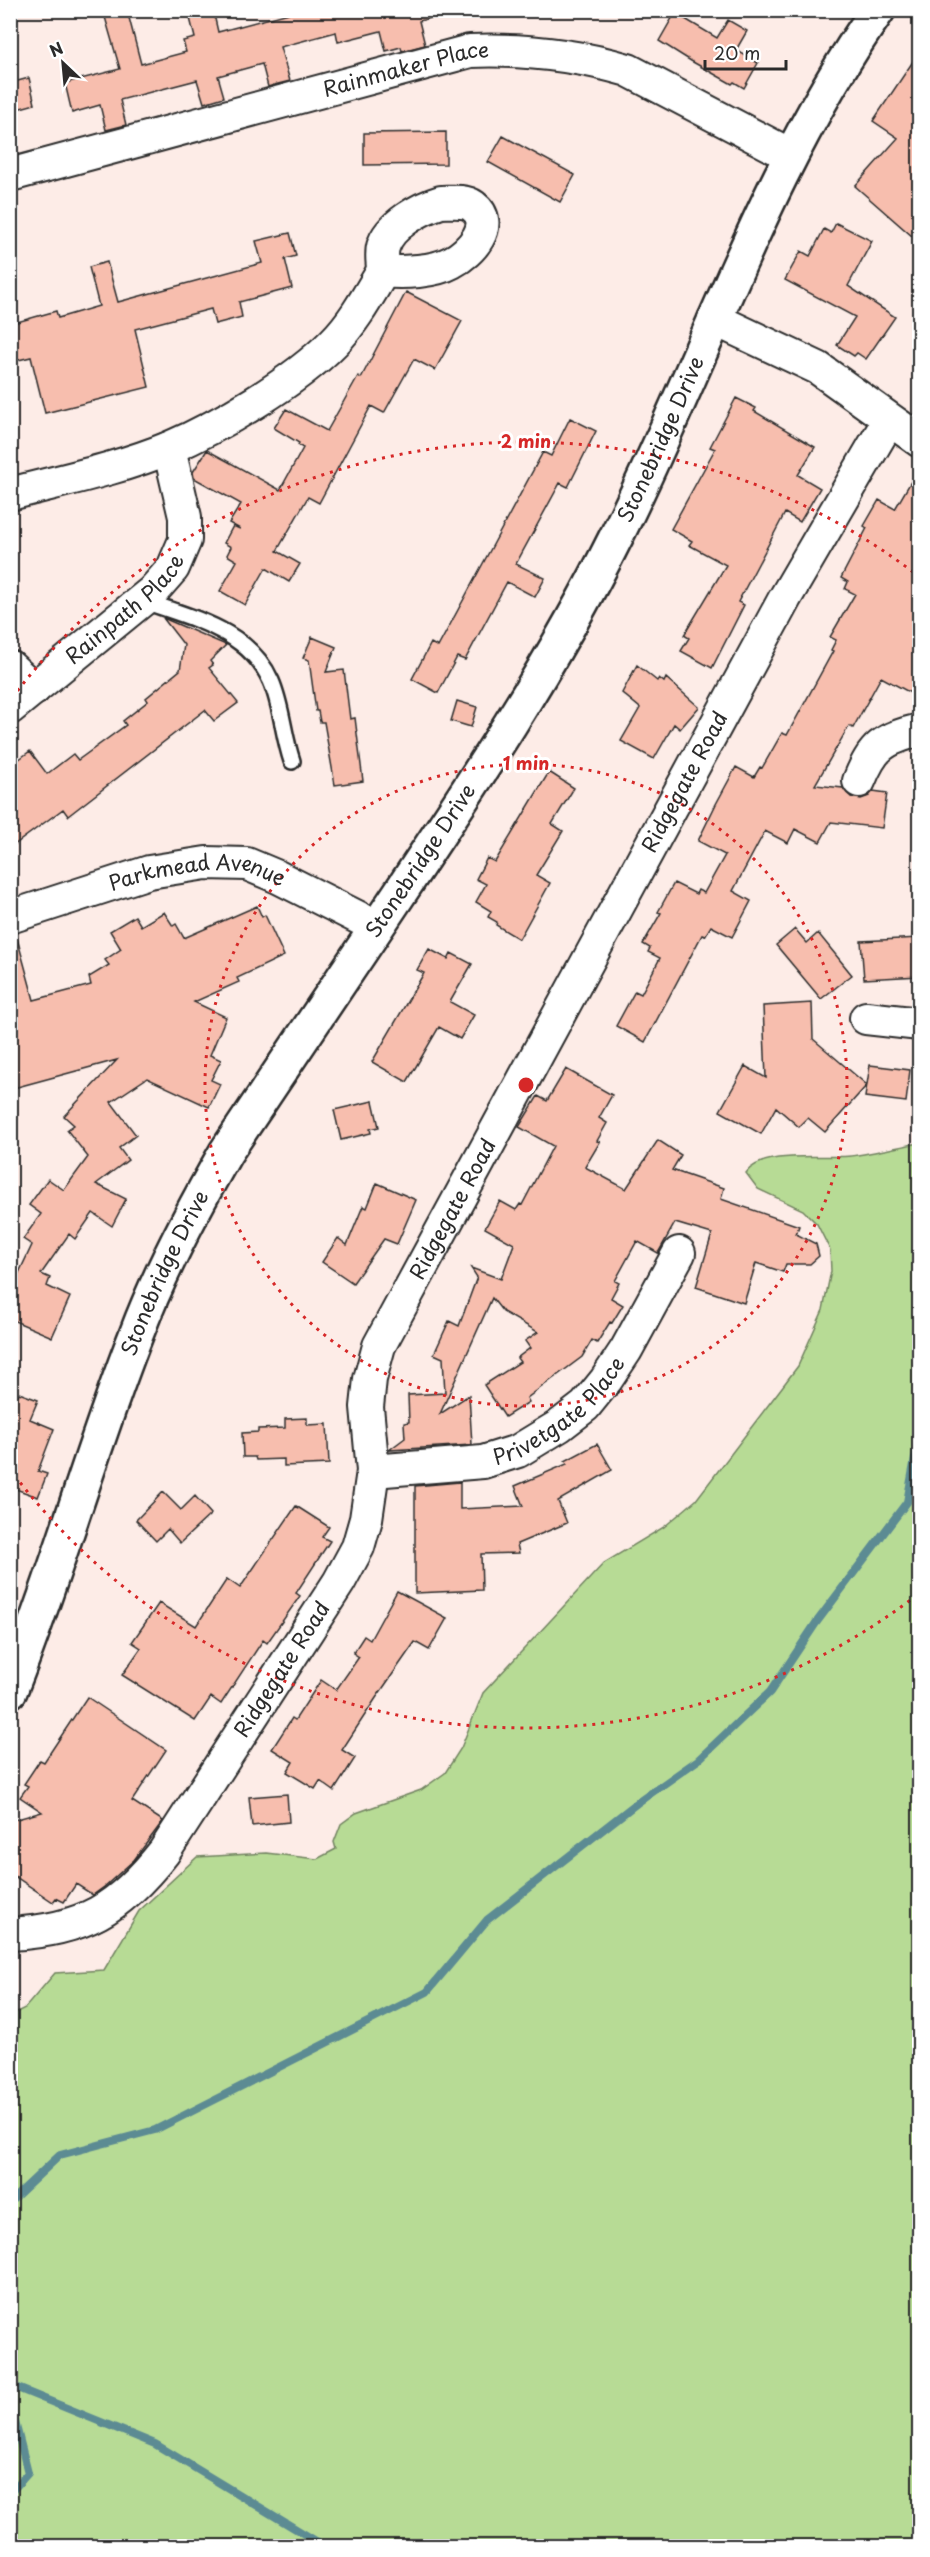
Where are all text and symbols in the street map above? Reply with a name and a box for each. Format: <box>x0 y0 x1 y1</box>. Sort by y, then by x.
north arrow <box>33 33 93 93</box>
street label: Rainmaker Place <box>319 33 489 104</box>
scale bar <box>705 33 786 71</box>
text: N <box>45 35 67 62</box>
text: 20 m <box>714 39 760 66</box>
street label: Stonebridge Drive <box>608 351 711 527</box>
text: 2 min <box>501 427 551 454</box>
street label: Rainpath Place <box>57 549 191 671</box>
street label: Ridgegate Road <box>632 705 735 857</box>
text: 1 min <box>503 749 549 776</box>
street label: Stonebridge Drive <box>356 777 482 943</box>
street label: Parkmead Avenue <box>104 845 292 898</box>
centre of rings <box>516 1075 536 1095</box>
street label: Ridgegate Road <box>400 1132 503 1285</box>
street label: Stonebridge Drive <box>112 1184 216 1360</box>
street label: Privetgate Place <box>488 1349 631 1472</box>
street label: Ridgegate Road <box>225 1594 336 1743</box>

